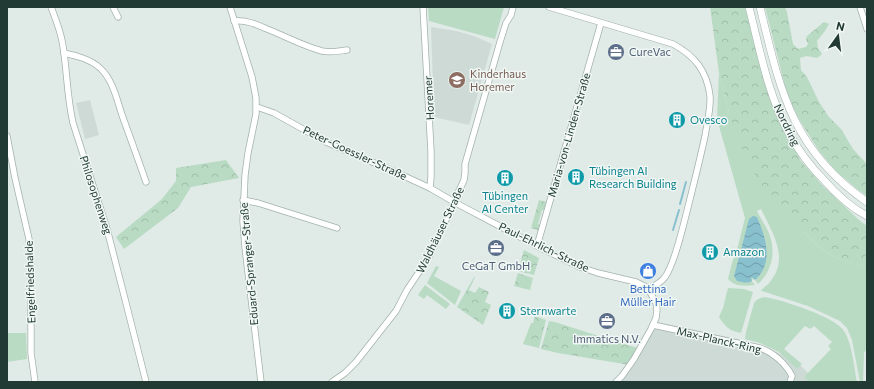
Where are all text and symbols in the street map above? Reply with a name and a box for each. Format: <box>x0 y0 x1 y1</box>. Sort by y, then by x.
north arrow <box>818 16 858 56</box>
text: N <box>835 19 846 33</box>
office icon: CureVac <box>606 42 626 62</box>
place label: CureVac <box>629 45 671 58</box>
place label: Kinderhaus Horemer <box>470 67 526 93</box>
school or university icon: Kinderhaus Horemer <box>447 70 467 90</box>
street label: Maria-von-Linden-Straße <box>545 71 593 198</box>
street label: Horemer <box>421 75 436 121</box>
street label: Nordring <box>772 102 803 148</box>
building icon: Ovesco <box>667 110 687 130</box>
place label: Ovesco <box>690 113 728 126</box>
street label: Peter-Goessler-Straße <box>301 123 409 182</box>
street label: Philosophenweg <box>78 154 115 236</box>
place label: Tübingen AI Research Building <box>589 164 677 190</box>
building icon: Tübingen AI Research Building <box>566 167 586 187</box>
building icon: Tübingen AI Center <box>495 168 515 188</box>
street label: Waldhäuser Straße <box>413 184 466 275</box>
place label: Tübingen AI Center <box>481 189 529 215</box>
street label: Eduard-Spranger-Straße <box>237 202 260 326</box>
street label: Paul-Ehrlich-Straße <box>497 219 592 274</box>
office icon: CeGaT GmbH <box>486 238 506 258</box>
street label: Engelfriedshalde <box>22 240 37 324</box>
building icon: Amazon <box>700 242 720 262</box>
place label: Amazon <box>723 245 764 258</box>
place label: CeGaT GmbH <box>462 259 530 272</box>
shop icon: Bettina Müller Hair <box>638 261 658 281</box>
place label: Bettina Müller Hair <box>620 282 676 308</box>
building icon: Sternwarte <box>497 301 517 321</box>
place label: Sternwarte <box>520 304 576 317</box>
office icon: Immatics N.V. <box>597 311 617 331</box>
street label: Max-Planck-Ring <box>676 323 763 356</box>
place label: Immatics N.V. <box>573 332 641 345</box>

